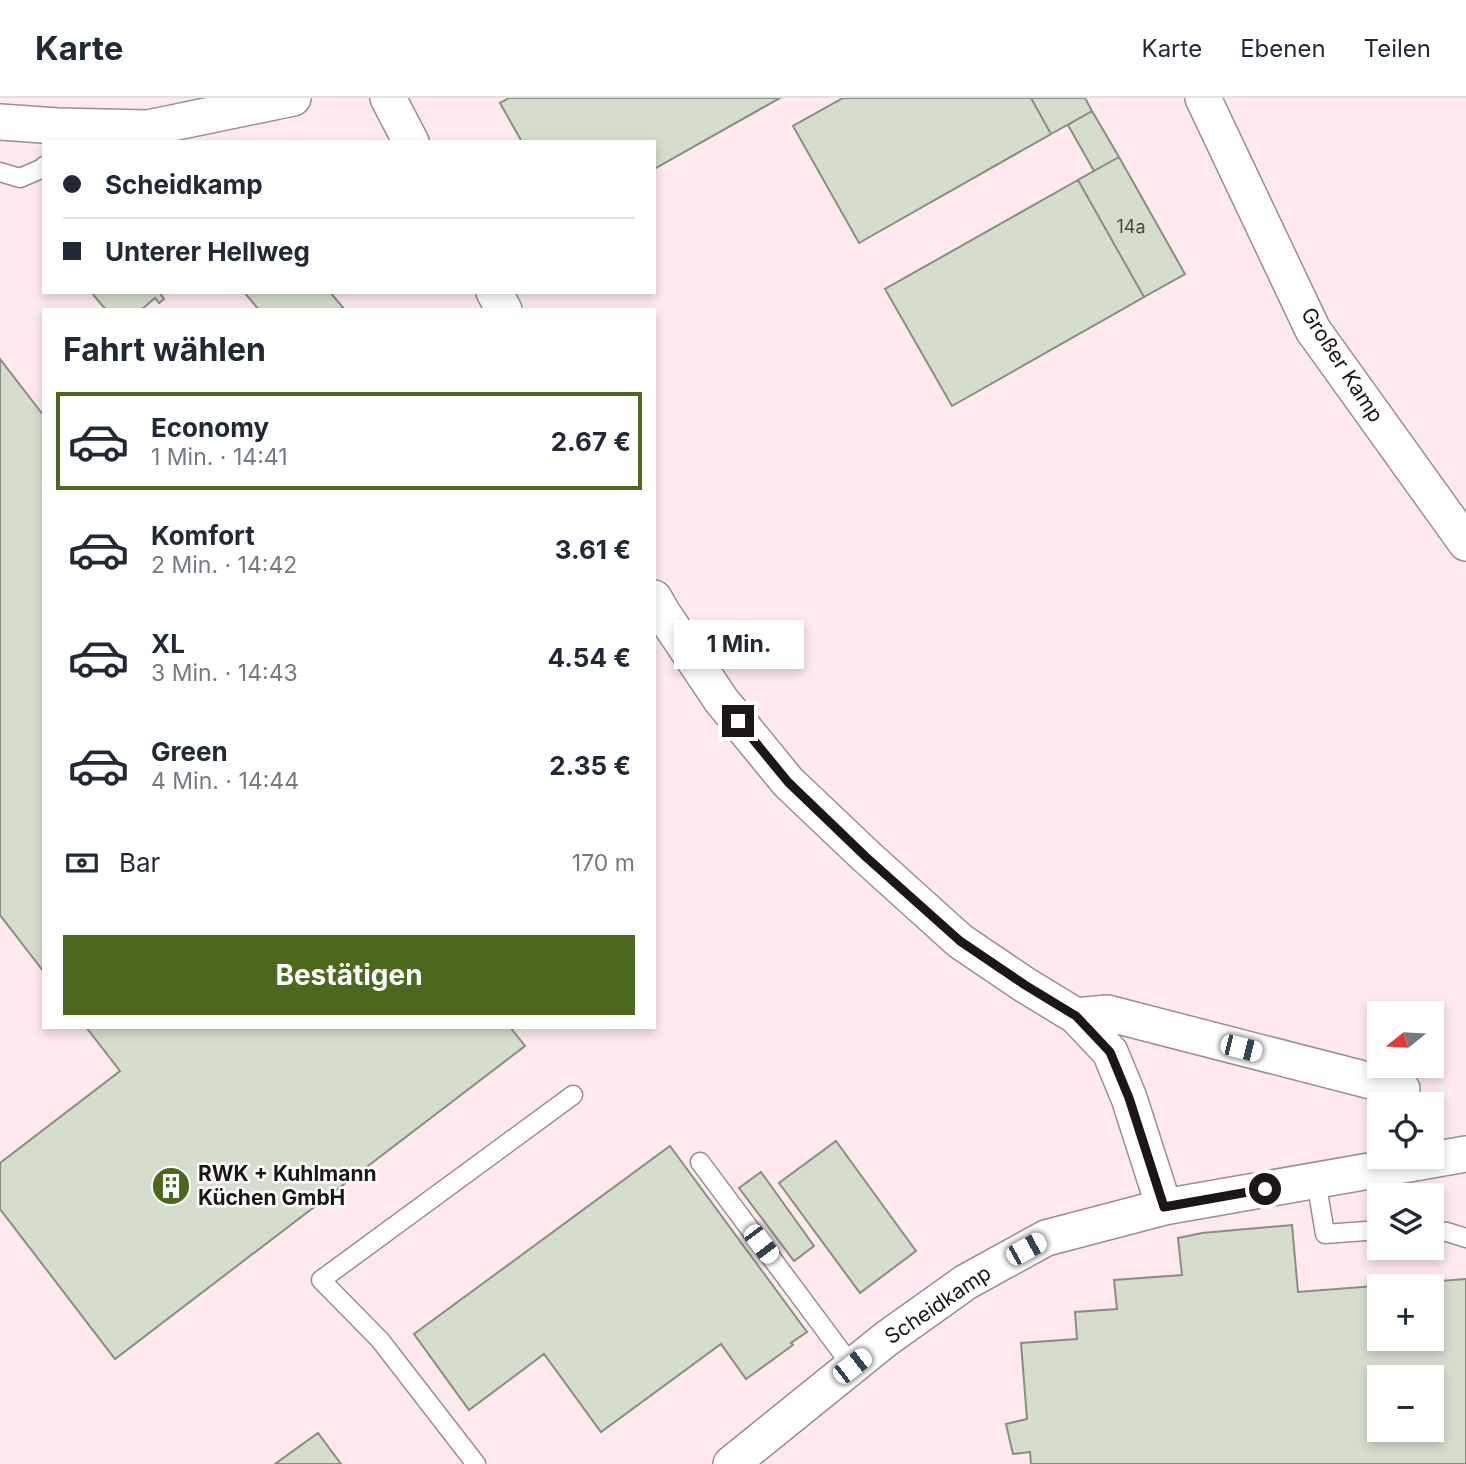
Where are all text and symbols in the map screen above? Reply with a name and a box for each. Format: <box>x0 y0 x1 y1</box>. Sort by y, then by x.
text: Karte <box>35 28 123 68</box>
text: Karte <box>1142 34 1202 63</box>
text: Ebenen <box>1240 34 1326 63</box>
text: Teilen <box>1364 34 1431 63</box>
text: Scheidkamp <box>105 169 263 200</box>
house number: 14a <box>1116 216 1146 237</box>
text: Unterer Hellweg <box>105 236 310 267</box>
street label: Großer Kamp <box>1296 303 1389 427</box>
text: Fahrt wählen <box>63 330 266 369</box>
icon: car <box>67 410 130 473</box>
text: Economy <box>151 412 269 443</box>
text: 2.67 € <box>551 426 631 457</box>
text: 1 Min. · 14:41 <box>151 443 288 471</box>
icon: car <box>67 518 130 581</box>
text: Komfort <box>151 520 255 551</box>
text: 3.61 € <box>555 534 631 565</box>
text: 2 Min. · 14:42 <box>151 551 297 579</box>
callout: 1 Min. <box>673 620 803 668</box>
icon: car <box>67 626 130 689</box>
text: XL <box>151 628 185 659</box>
text: 1 Min. <box>706 630 772 658</box>
text: 4.54 € <box>548 642 631 673</box>
text: 3 Min. · 14:43 <box>151 659 298 687</box>
route end <box>722 705 754 737</box>
icon: car <box>67 734 130 797</box>
text: Green <box>151 736 228 767</box>
text: 2.35 € <box>549 750 631 781</box>
text: 4 Min. · 14:44 <box>151 767 299 795</box>
icon: cash <box>63 844 101 882</box>
text: Bar <box>119 847 160 878</box>
text: 170 m <box>572 849 635 877</box>
button: Bestätigen <box>63 935 635 1015</box>
north arrow <box>1367 1001 1444 1078</box>
map controls <box>1367 1001 1444 1442</box>
car <box>1219 1033 1264 1063</box>
button: locate <box>1367 1092 1444 1169</box>
place label: RWK + Kuhlmann Küchen GmbH <box>198 1161 377 1210</box>
building icon: RWK + Kuhlmann Küchen GmbH <box>150 1165 192 1207</box>
route start <box>1249 1173 1281 1205</box>
button: layers <box>1367 1183 1444 1260</box>
car <box>740 1221 783 1267</box>
car <box>1003 1230 1050 1268</box>
street label: Scheidkamp <box>880 1260 996 1349</box>
button: + <box>1367 1274 1444 1351</box>
car <box>829 1345 876 1387</box>
button: − <box>1367 1365 1444 1442</box>

